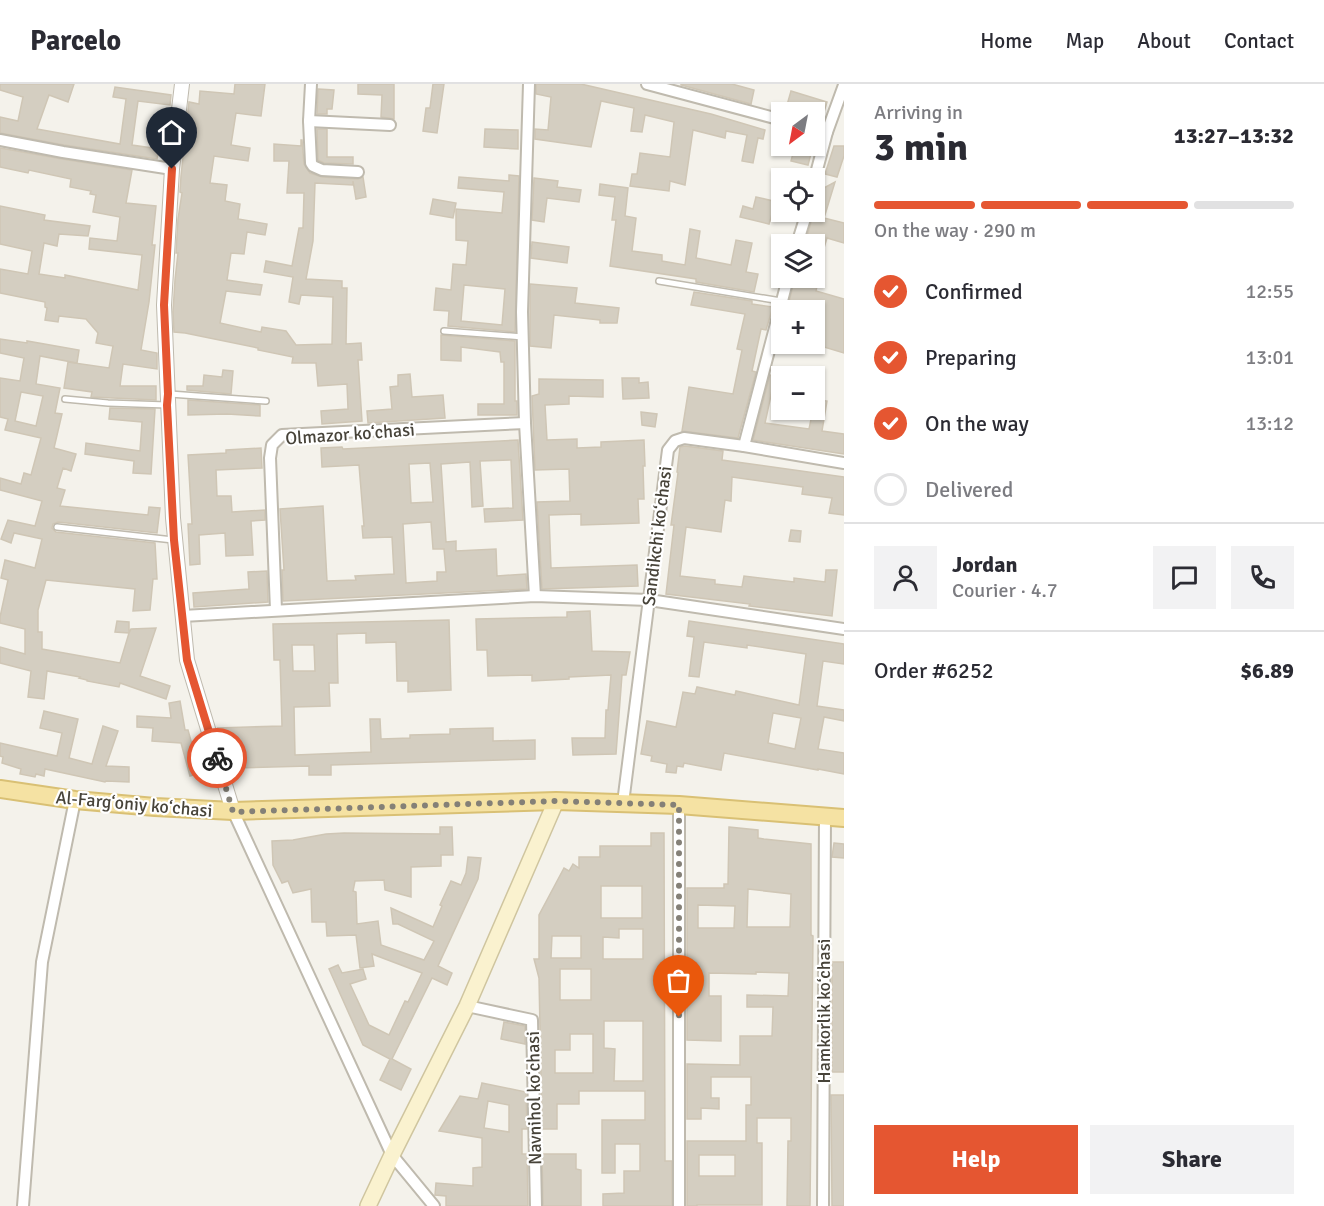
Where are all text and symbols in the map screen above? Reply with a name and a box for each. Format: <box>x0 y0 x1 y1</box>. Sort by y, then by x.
text: Parcelo <box>30 24 121 58</box>
text: Home <box>980 28 1033 54</box>
text: Map <box>1066 28 1104 54</box>
text: About <box>1137 28 1191 54</box>
text: Contact <box>1224 28 1294 54</box>
text: Arriving in <box>874 100 963 125</box>
north arrow <box>771 102 825 156</box>
map controls <box>771 102 825 420</box>
pin <box>146 107 197 169</box>
icon: home <box>155 116 188 149</box>
text: 13:27–13:32 <box>1174 122 1294 149</box>
text: 3 min <box>874 123 968 171</box>
button: locate <box>771 168 825 222</box>
text: On the way · 290 m <box>874 218 1036 243</box>
button: layers <box>771 234 825 288</box>
icon: check <box>874 275 907 308</box>
text: Confirmed <box>925 278 1023 305</box>
text: 12:55 <box>1245 279 1294 304</box>
button: + <box>771 300 825 354</box>
icon: check <box>874 341 907 374</box>
text: Preparing <box>925 344 1017 371</box>
text: 13:01 <box>1245 345 1294 370</box>
button: − <box>771 366 825 420</box>
icon: check <box>874 407 907 440</box>
text: On the way <box>925 410 1029 437</box>
text: 13:12 <box>1245 411 1294 436</box>
street label: Olmazor koʻchasi <box>284 418 416 450</box>
street label: Sandikchi koʻchasi <box>638 465 676 607</box>
text: Delivered <box>925 476 1013 503</box>
button: person <box>874 546 937 609</box>
button: chat <box>1153 546 1216 609</box>
button: phone <box>1231 546 1294 609</box>
text: Jordan <box>952 551 1018 578</box>
text: Courier · 4.7 <box>952 578 1058 603</box>
text: Order #6252 <box>874 657 994 684</box>
text: $6.89 <box>1240 657 1294 684</box>
courier <box>187 728 247 788</box>
icon: bike <box>201 742 234 775</box>
street label: Al-Fargʻoniy koʻchasi <box>55 786 213 822</box>
street label: Hamkorlik koʻchasi <box>813 939 835 1083</box>
pin <box>653 955 704 1017</box>
icon: bag <box>662 964 695 997</box>
street label: Navnihol koʻchasi <box>522 1031 546 1165</box>
button: Help <box>874 1125 1078 1194</box>
button: Share <box>1090 1125 1294 1194</box>

